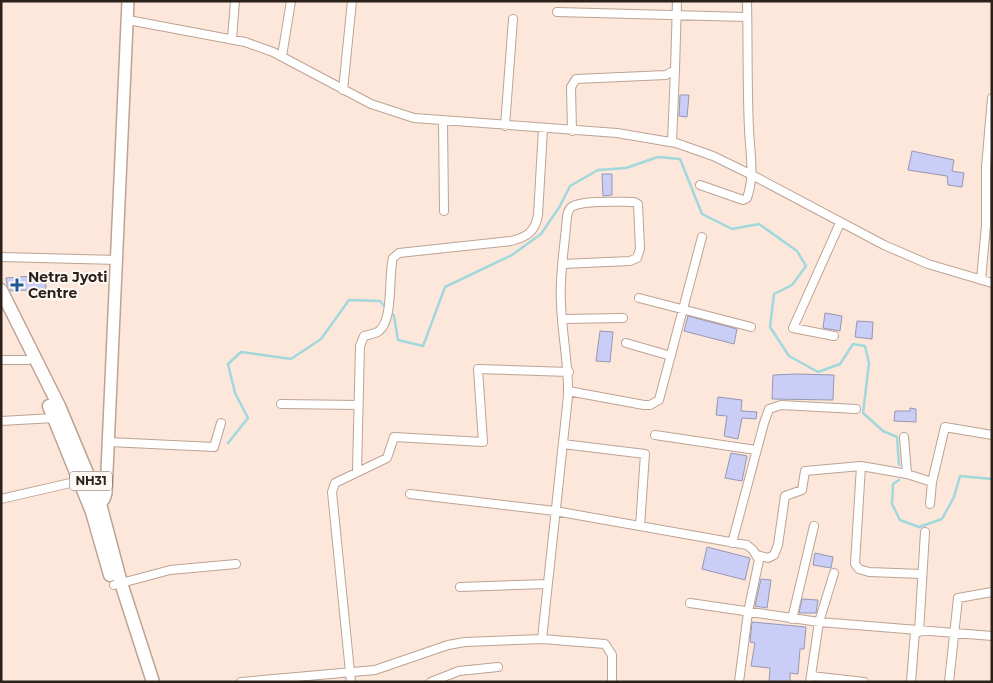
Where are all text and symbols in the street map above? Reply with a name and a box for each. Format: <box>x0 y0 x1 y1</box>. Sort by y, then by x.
place label: Netra Jyoti Centre <box>28 268 108 302</box>
marker: Netra Jyoti Centre <box>10 278 24 292</box>
road number: NH31 <box>70 472 112 491</box>

